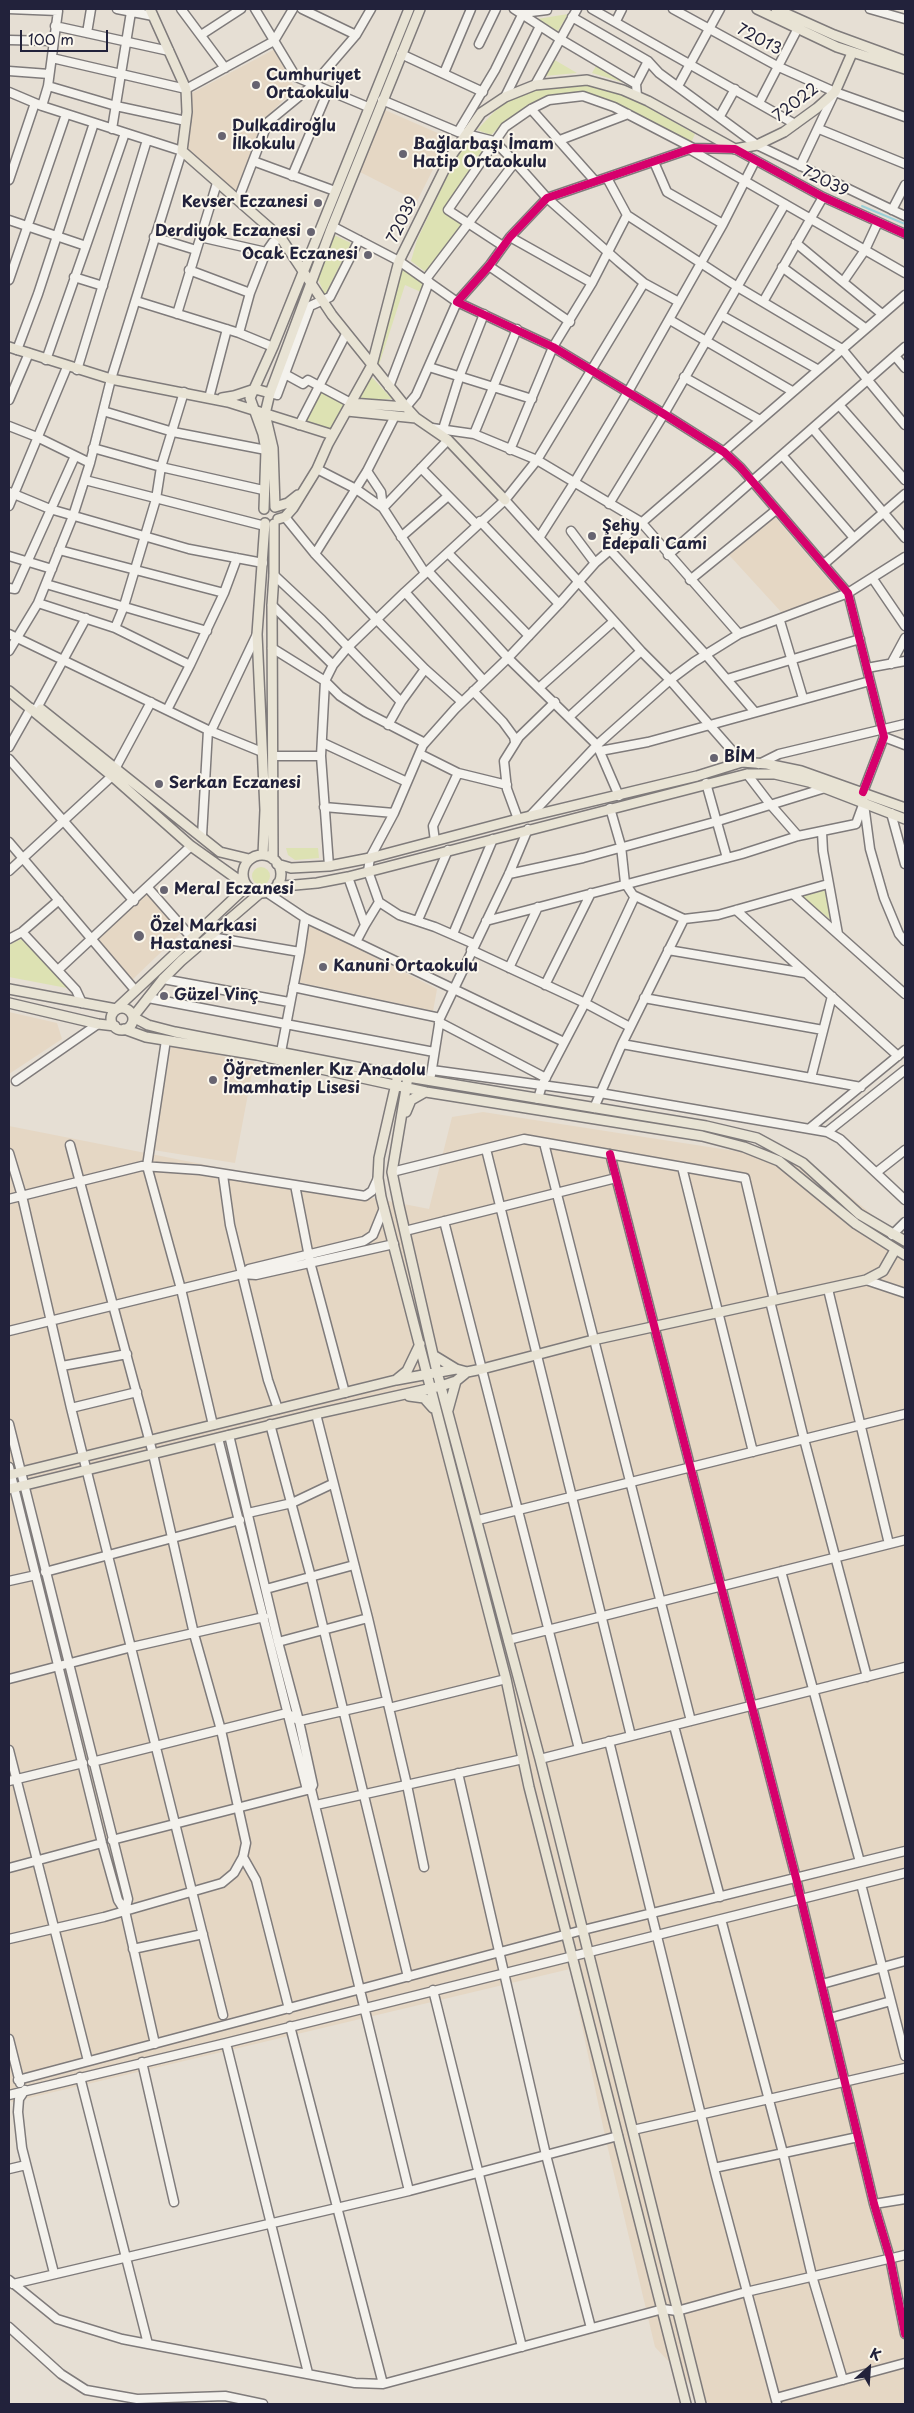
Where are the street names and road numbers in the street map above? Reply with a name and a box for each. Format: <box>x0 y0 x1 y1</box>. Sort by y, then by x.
street label: 72013 <box>733 20 785 60</box>
street label: 72022 <box>769 80 823 126</box>
street label: 72039 <box>798 162 852 202</box>
street label: 72039 <box>383 193 423 247</box>

